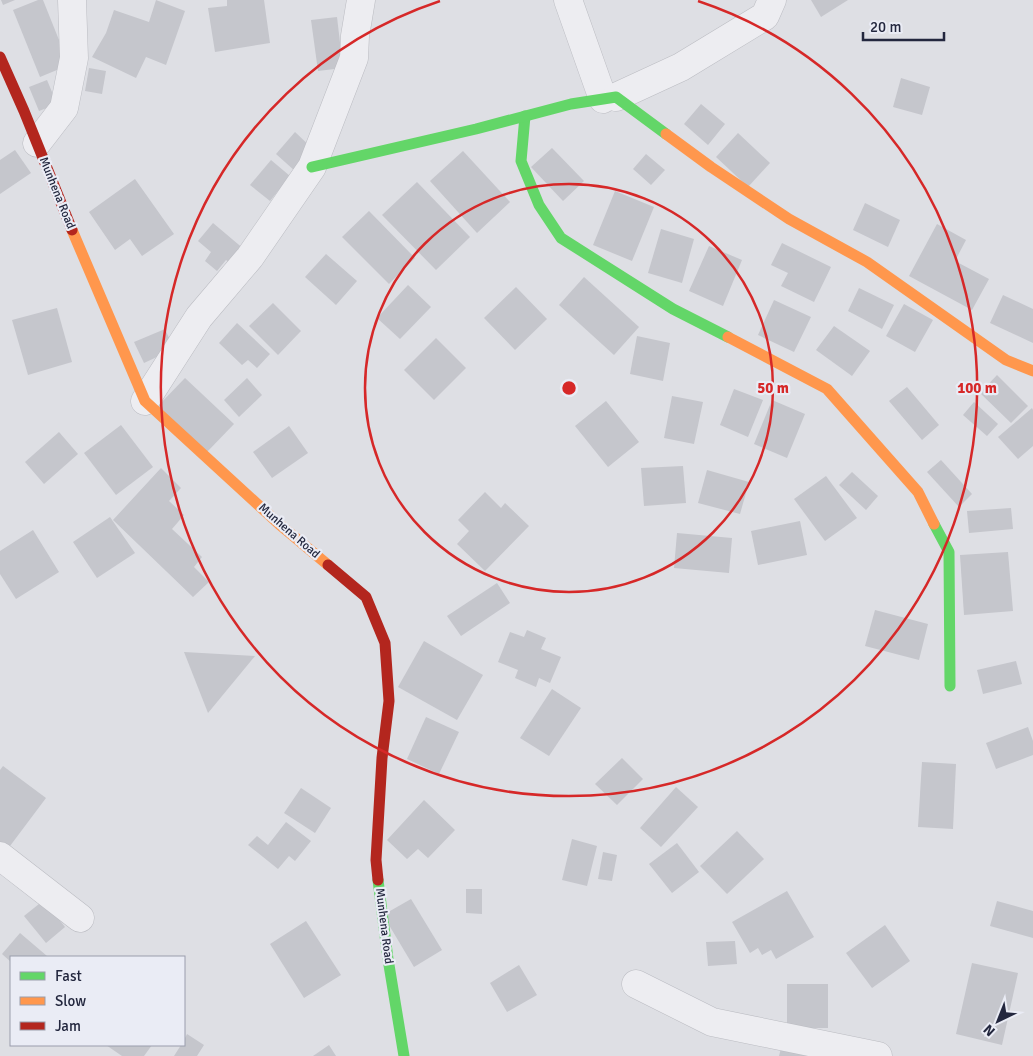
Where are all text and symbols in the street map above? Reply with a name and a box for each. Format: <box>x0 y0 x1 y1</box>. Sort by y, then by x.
scale bar <box>863 10 944 42</box>
text: 20 m <box>870 18 901 36</box>
street label: Munhena Road <box>36 155 78 231</box>
centre of rings <box>560 379 578 397</box>
text: 50 m <box>757 379 789 397</box>
text: 100 m <box>957 379 997 397</box>
street label: Munhena Road <box>255 500 323 562</box>
street label: Munhena Road <box>372 887 396 965</box>
legend <box>10 956 185 1046</box>
text: Fast <box>55 967 82 985</box>
text: Slow <box>55 992 86 1010</box>
north arrow <box>973 996 1023 1046</box>
text: Jam <box>55 1017 81 1035</box>
text: N <box>980 1021 999 1040</box>

